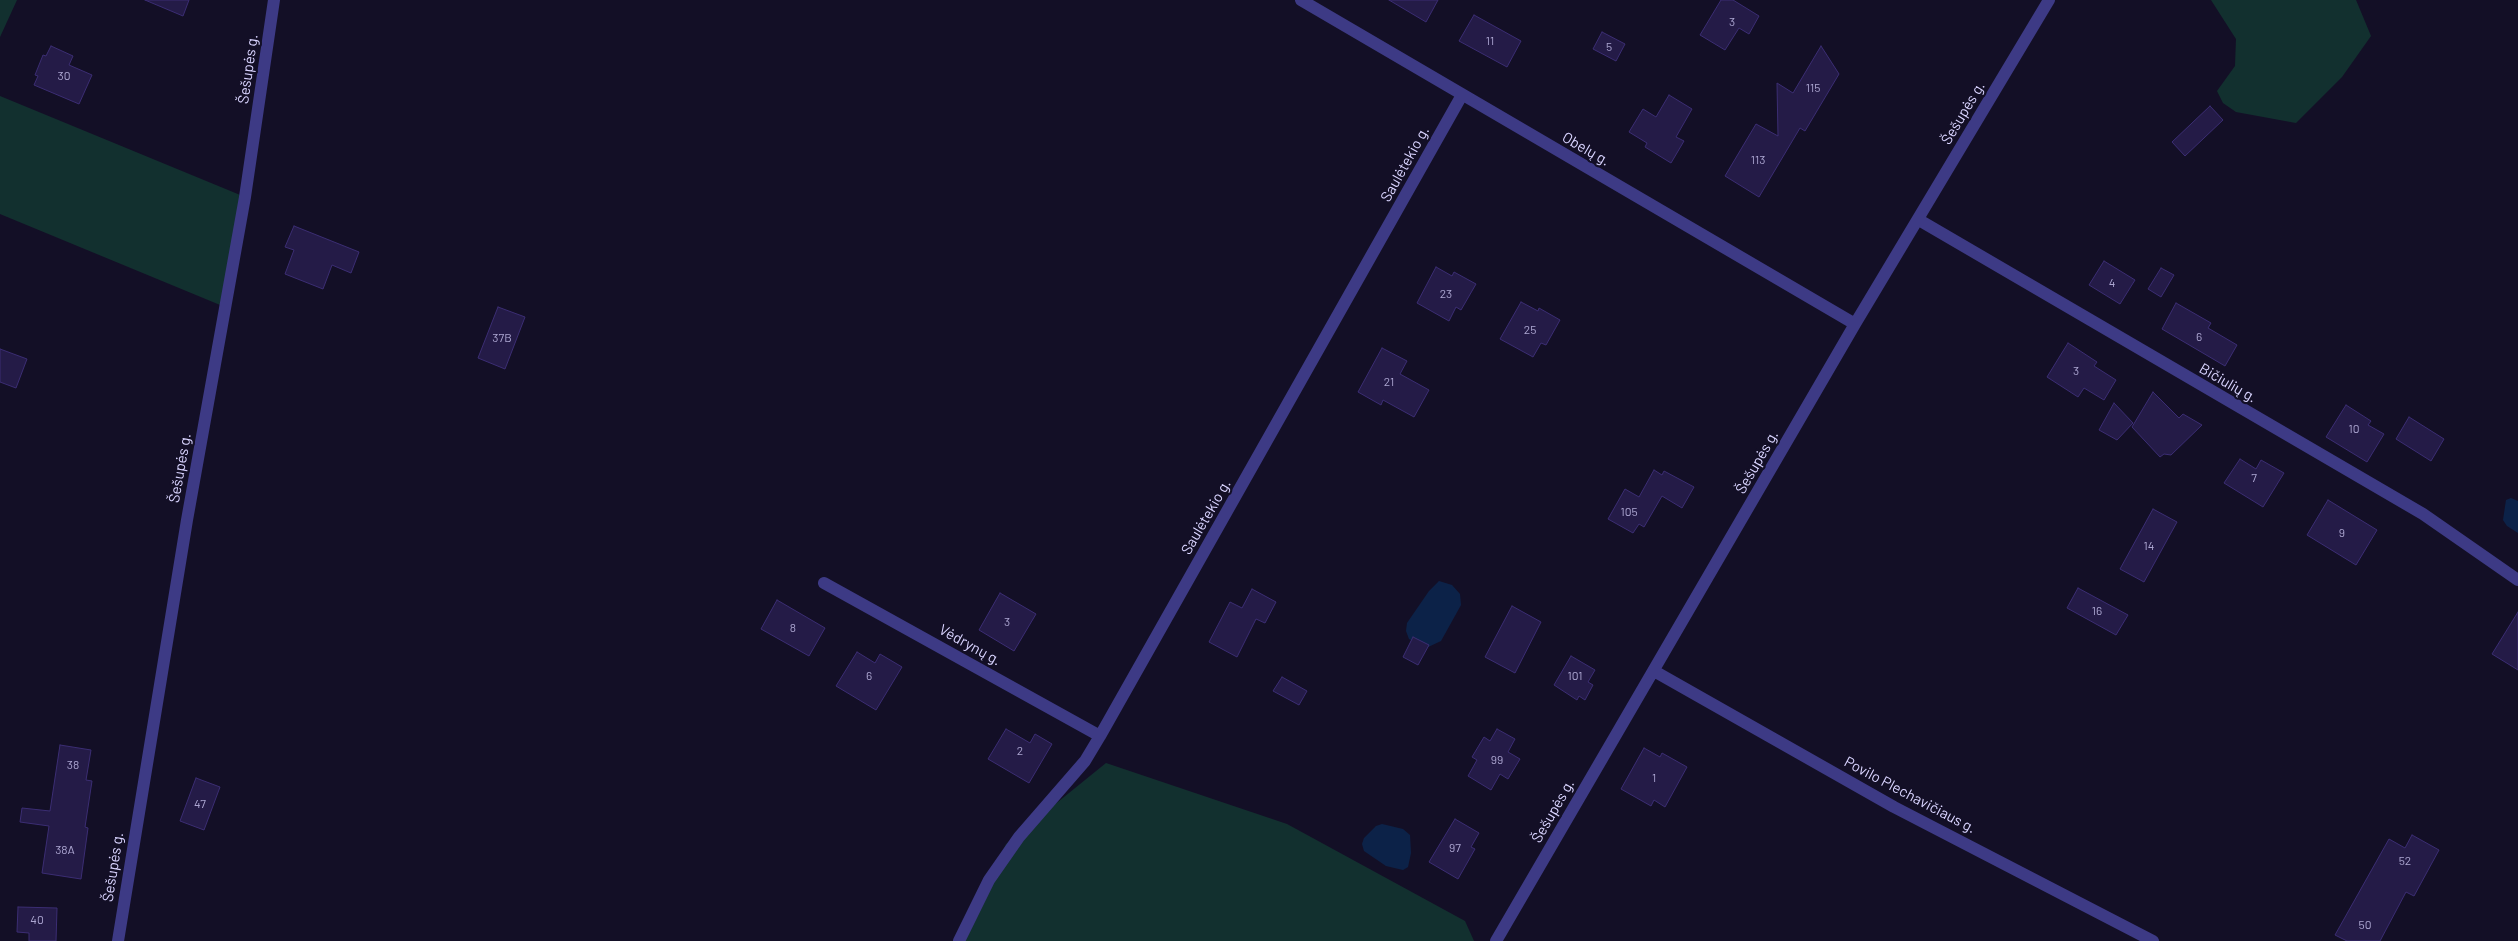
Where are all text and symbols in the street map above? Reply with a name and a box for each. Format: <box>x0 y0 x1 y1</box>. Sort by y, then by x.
house number: 3 <box>1729 15 1735 29</box>
street label: Šešupės g. <box>234 33 262 105</box>
house number: 11 <box>1486 34 1494 48</box>
house number: 5 <box>1606 40 1612 54</box>
house number: 30 <box>58 69 70 83</box>
street label: Šešupės g. <box>1937 78 1989 148</box>
house number: 115 <box>1806 81 1820 95</box>
street label: Saulėtekio g. <box>1377 123 1433 205</box>
street label: Obelų g. <box>1559 128 1613 170</box>
house number: 113 <box>1751 153 1765 167</box>
house number: 4 <box>2109 276 2115 290</box>
house number: 23 <box>1440 287 1452 301</box>
house number: 25 <box>1524 323 1536 337</box>
house number: 6 <box>2196 330 2202 344</box>
house number: 37B <box>492 331 512 345</box>
street label: Bičiulių g. <box>2196 359 2260 407</box>
house number: 3 <box>2073 364 2079 378</box>
house number: 21 <box>1384 375 1394 389</box>
house number: 10 <box>2349 422 2359 436</box>
street label: Šešupės g. <box>1732 427 1782 497</box>
street label: Šešupės g. <box>165 432 195 504</box>
house number: 7 <box>2251 471 2257 485</box>
street label: Saulėtekio g. <box>1177 476 1235 558</box>
house number: 105 <box>1620 505 1638 519</box>
house number: 9 <box>2339 526 2345 540</box>
house number: 14 <box>2144 539 2154 553</box>
house number: 16 <box>2092 604 2102 618</box>
house number: 3 <box>1004 615 1010 629</box>
house number: 8 <box>790 621 796 635</box>
street label: Vėdrynų g. <box>936 621 1004 669</box>
house number: 6 <box>866 669 872 683</box>
house number: 101 <box>1568 669 1582 683</box>
house number: 2 <box>1017 744 1023 758</box>
house number: 99 <box>1491 753 1503 767</box>
street label: Povilo Plechavičiaus g. <box>1841 753 1979 837</box>
house number: 38 <box>67 758 79 772</box>
house number: 1 <box>1652 771 1656 785</box>
street label: Šešupės g. <box>1528 776 1578 846</box>
house number: 47 <box>194 797 206 811</box>
street label: Šešupės g. <box>99 831 127 903</box>
house number: 97 <box>1449 841 1461 855</box>
house number: 38A <box>55 843 75 857</box>
house number: 52 <box>2399 854 2411 868</box>
house number: 40 <box>30 913 44 927</box>
house number: 50 <box>2359 918 2371 932</box>

